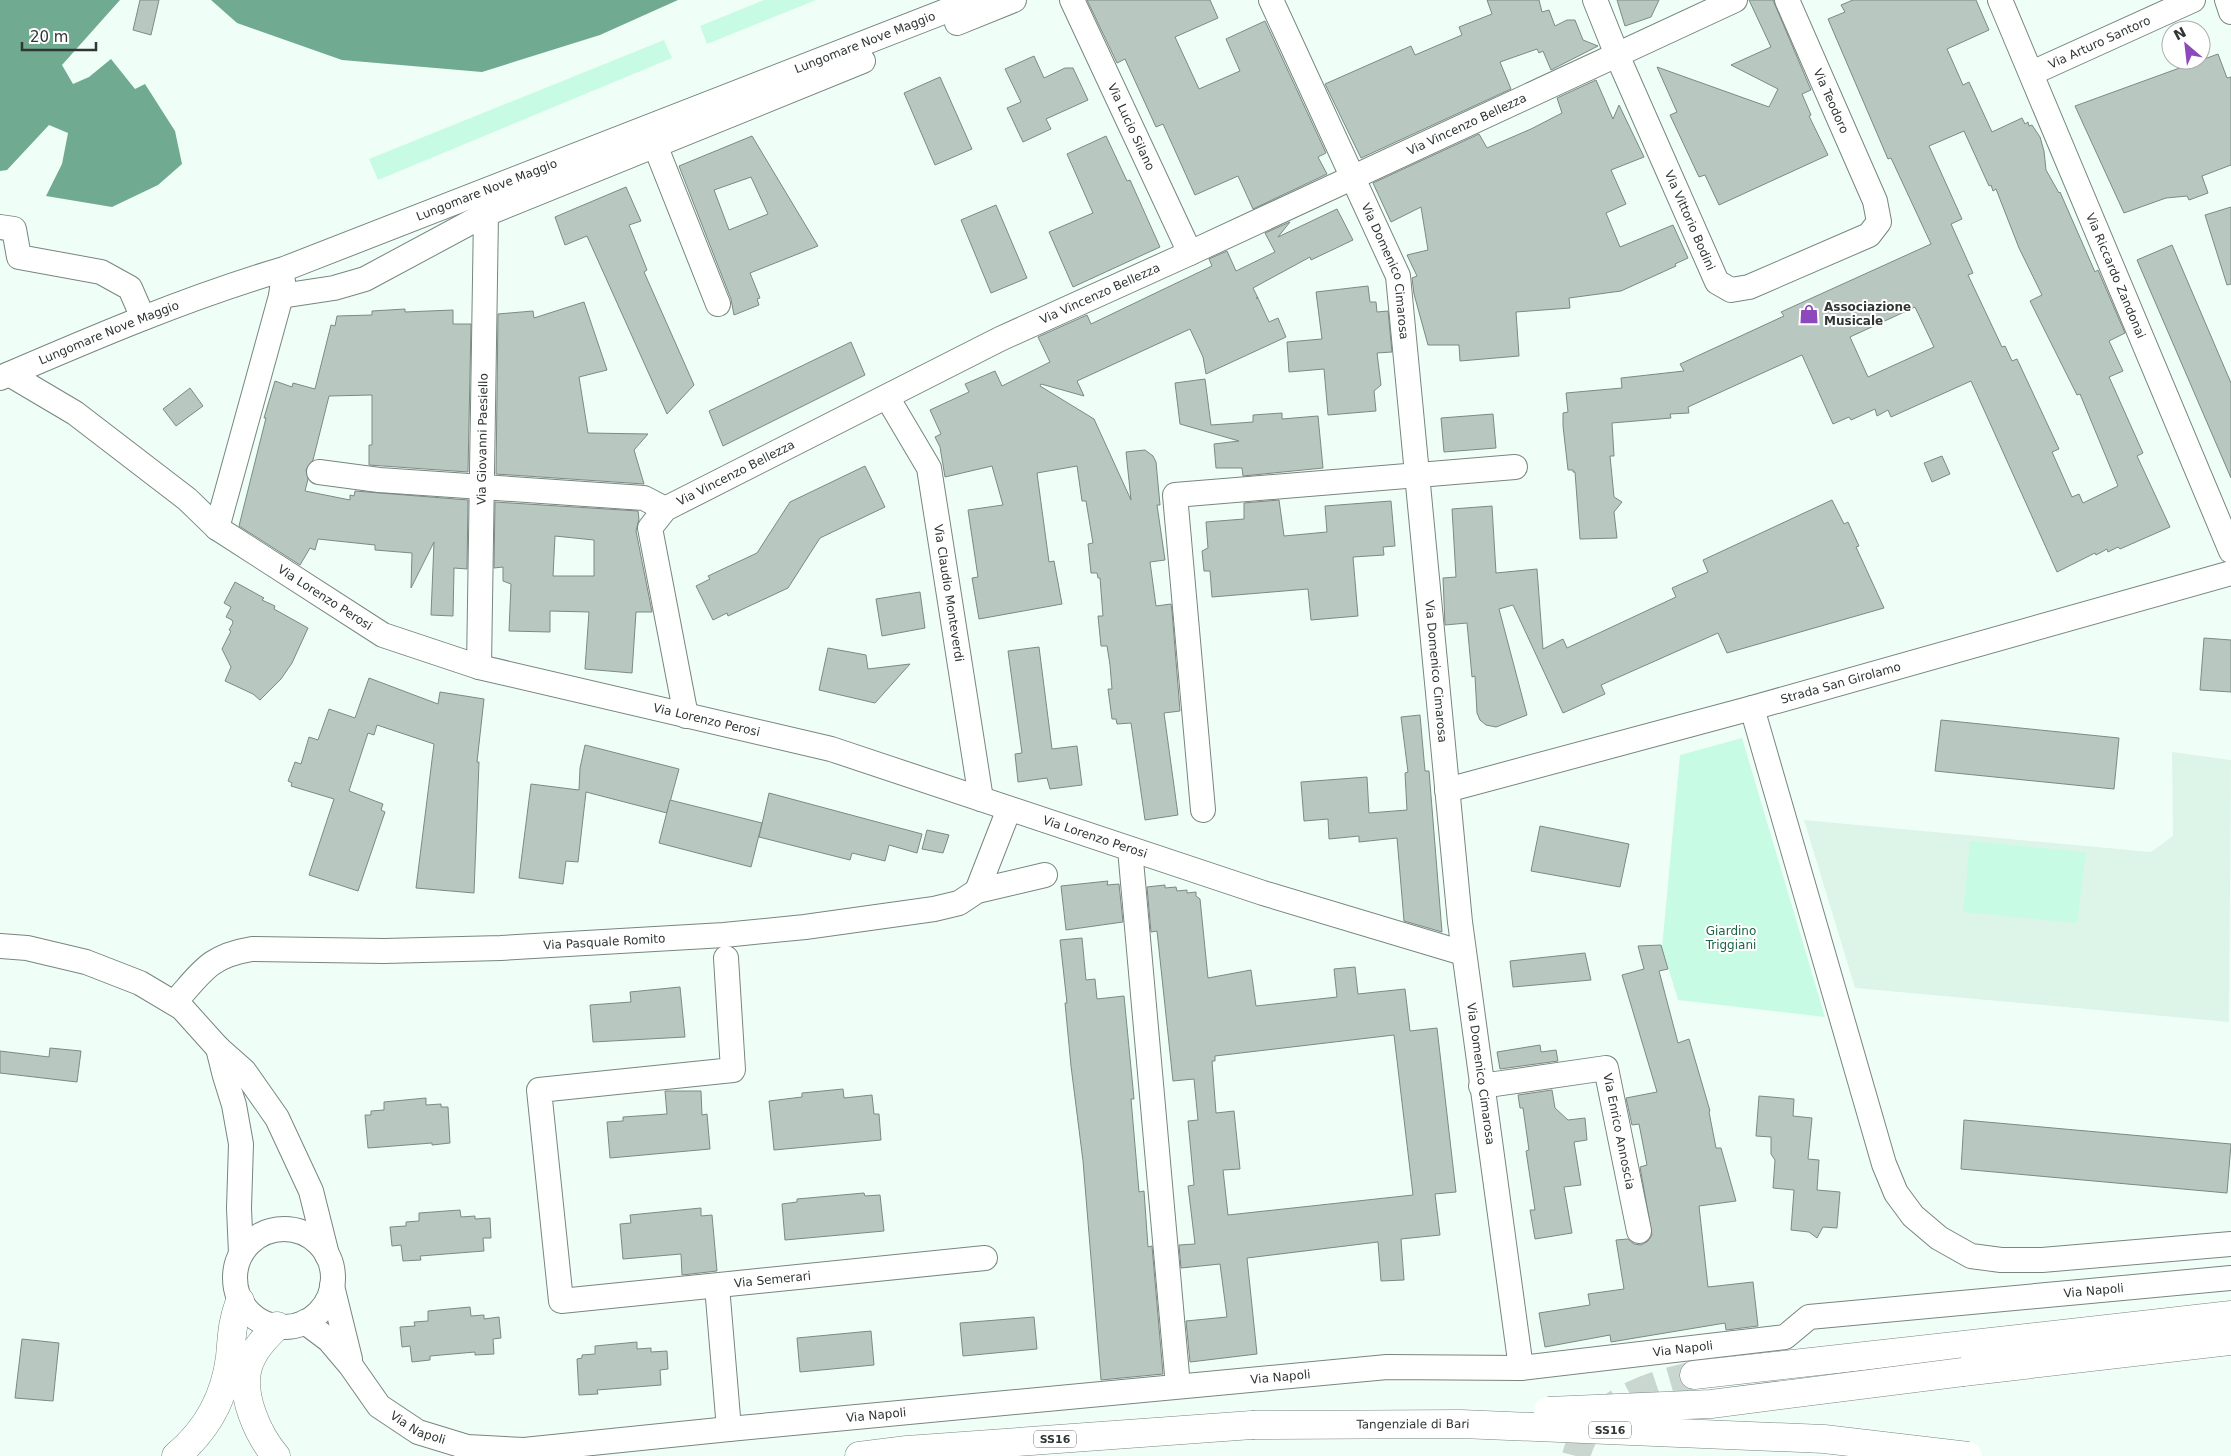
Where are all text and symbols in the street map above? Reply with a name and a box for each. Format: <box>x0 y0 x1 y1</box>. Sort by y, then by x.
street label: Lungomare Nove Maggio <box>793 9 937 76</box>
street label: Via Arturo Santoro <box>2046 13 2153 72</box>
scale bar <box>22 20 96 52</box>
north arrow <box>2161 20 2211 70</box>
text: N <box>2171 24 2189 43</box>
text: 20 m <box>30 28 68 46</box>
street label: Via Teodoro <box>1810 66 1852 136</box>
street label: Via Lucio Silano <box>1105 81 1157 173</box>
street label: Via Vincenzo Bellezza <box>1405 91 1529 158</box>
street label: Lungomare Nove Maggio <box>414 156 559 224</box>
street label: Via Vittorio Bodini <box>1662 168 1718 272</box>
street label: Via Domenico Cimarosa <box>1358 201 1411 340</box>
street label: Via Riccardo Zandonai <box>2083 211 2148 341</box>
street label: Via Vincenzo Bellezza <box>1038 261 1162 327</box>
street label: Lungomare Nove Maggio <box>37 298 181 367</box>
place label: Associazione Musicale <box>1824 300 1911 328</box>
shop icon: Associazione Musicale <box>1798 303 1820 325</box>
street label: Via Giovanni Paesiello <box>475 373 491 505</box>
street label: Via Vincenzo Bellezza <box>675 437 797 509</box>
street label: Via Claudio Monteverdi <box>931 523 966 663</box>
street label: Via Lorenzo Perosi <box>275 562 375 633</box>
street label: Via Domenico Cimarosa <box>1422 599 1450 743</box>
street label: Strada San Girolamo <box>1779 659 1902 707</box>
street label: Via Lorenzo Perosi <box>652 701 761 739</box>
street label: Via Lorenzo Perosi <box>1041 813 1149 861</box>
park label: Giardino Triggiani <box>1705 924 1756 952</box>
street label: Via Pasquale Romito <box>543 931 666 953</box>
street label: Via Domenico Cimarosa <box>1464 1002 1497 1146</box>
street label: Via Enrico Annoscia <box>1600 1072 1637 1191</box>
street label: Via Semerari <box>733 1269 812 1290</box>
street label: Via Napoli <box>2063 1281 2124 1300</box>
street label: Via Napoli <box>1652 1339 1714 1359</box>
street label: Via Napoli <box>1250 1367 1311 1387</box>
street label: Via Napoli <box>845 1405 907 1425</box>
street label: Via Napoli <box>387 1408 447 1447</box>
street label: Tangenziale di Bari <box>1355 1417 1470 1432</box>
road number: SS16 <box>1589 1422 1631 1438</box>
road number: SS16 <box>1034 1430 1076 1448</box>

